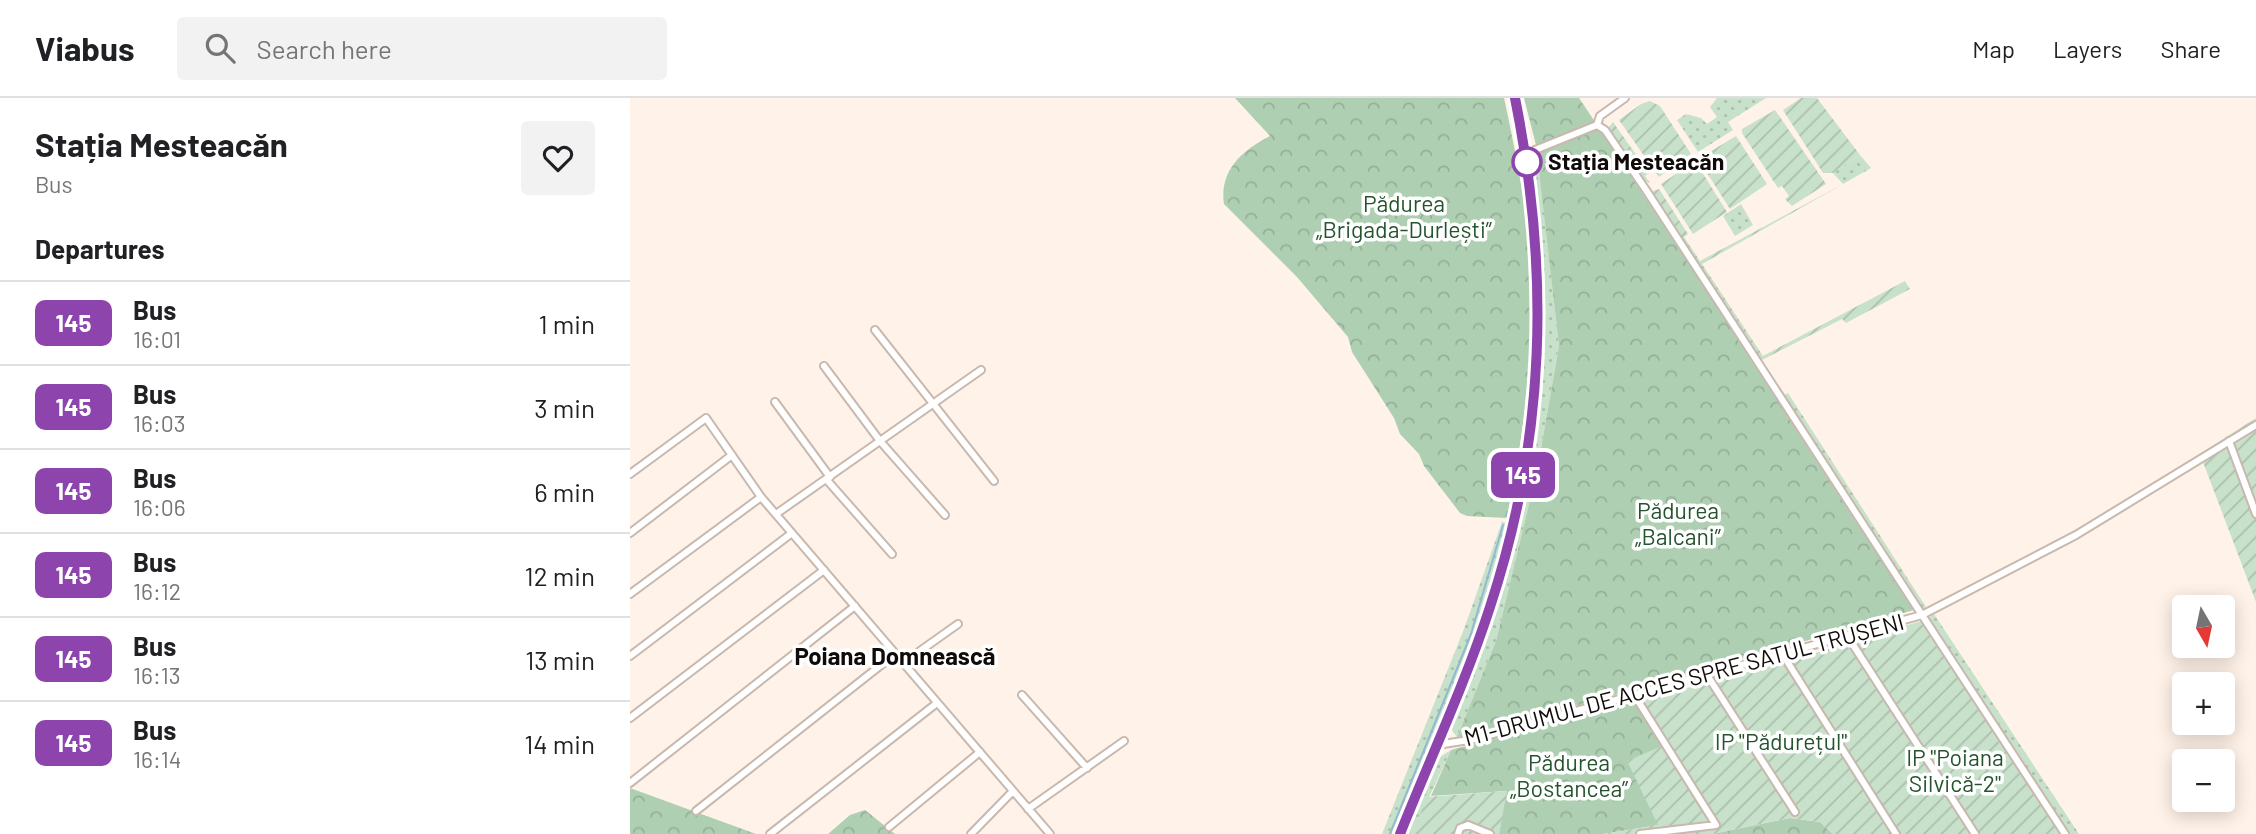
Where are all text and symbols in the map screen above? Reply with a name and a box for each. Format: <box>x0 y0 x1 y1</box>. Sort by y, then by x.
search box <box>177 17 667 80</box>
text: Viabus <box>35 28 135 68</box>
icon: search <box>201 29 239 67</box>
text: Search here <box>257 33 392 64</box>
text: Map <box>1972 34 2015 63</box>
text: Layers <box>2053 34 2122 63</box>
text: Share <box>2160 34 2221 63</box>
button: heart <box>521 121 595 195</box>
text: Stația Mesteacăn <box>35 124 288 164</box>
marker: Stația Mesteacăn <box>1512 147 1542 177</box>
place label: Stația Mesteacăn <box>1548 147 1724 175</box>
text: Bus <box>35 170 73 198</box>
park label: Pădurea „Brigada-Durlești” <box>1316 189 1493 243</box>
text: Departures <box>35 233 165 264</box>
text: Bus <box>133 294 176 325</box>
text: 145 <box>56 308 91 337</box>
text: 1 min <box>539 308 595 339</box>
text: 16:01 <box>133 325 181 353</box>
text: Bus <box>133 378 176 409</box>
text: 145 <box>56 392 91 421</box>
text: 3 min <box>534 392 595 423</box>
text: 16:03 <box>133 409 186 437</box>
line badge: 145 <box>1483 452 1563 498</box>
text: 145 <box>1505 460 1541 489</box>
text: Bus <box>133 462 176 493</box>
text: 145 <box>56 476 91 505</box>
text: 6 min <box>534 476 595 507</box>
text: 16:06 <box>133 493 186 521</box>
park label: Pădurea „Balcani” <box>1635 496 1722 550</box>
text: Bus <box>133 546 176 577</box>
text: 145 <box>56 560 91 589</box>
text: 12 min <box>525 560 595 591</box>
text: 16:12 <box>133 577 181 605</box>
north arrow <box>2172 595 2235 658</box>
map controls <box>2172 595 2235 812</box>
street label: M1-DRUMUL DE ACCES SPRE SATUL TRUȘENI <box>1461 607 1907 751</box>
text: Bus <box>133 630 176 661</box>
district label: Poiana Domnească <box>795 641 995 670</box>
text: 145 <box>56 644 91 673</box>
text: 13 min <box>525 644 595 675</box>
text: 16:13 <box>133 661 181 689</box>
button: + <box>2172 672 2235 735</box>
text: Bus <box>133 714 176 745</box>
park label: IP "Pădurețul" <box>1715 727 1847 755</box>
text: 145 <box>56 728 91 757</box>
text: 14 min <box>524 728 595 759</box>
park label: IP "Poiana Silvică-2" <box>1906 743 2004 797</box>
text: 16:14 <box>133 745 181 773</box>
park label: Pădurea „Bostancea” <box>1510 748 1629 802</box>
button: − <box>2172 749 2235 812</box>

